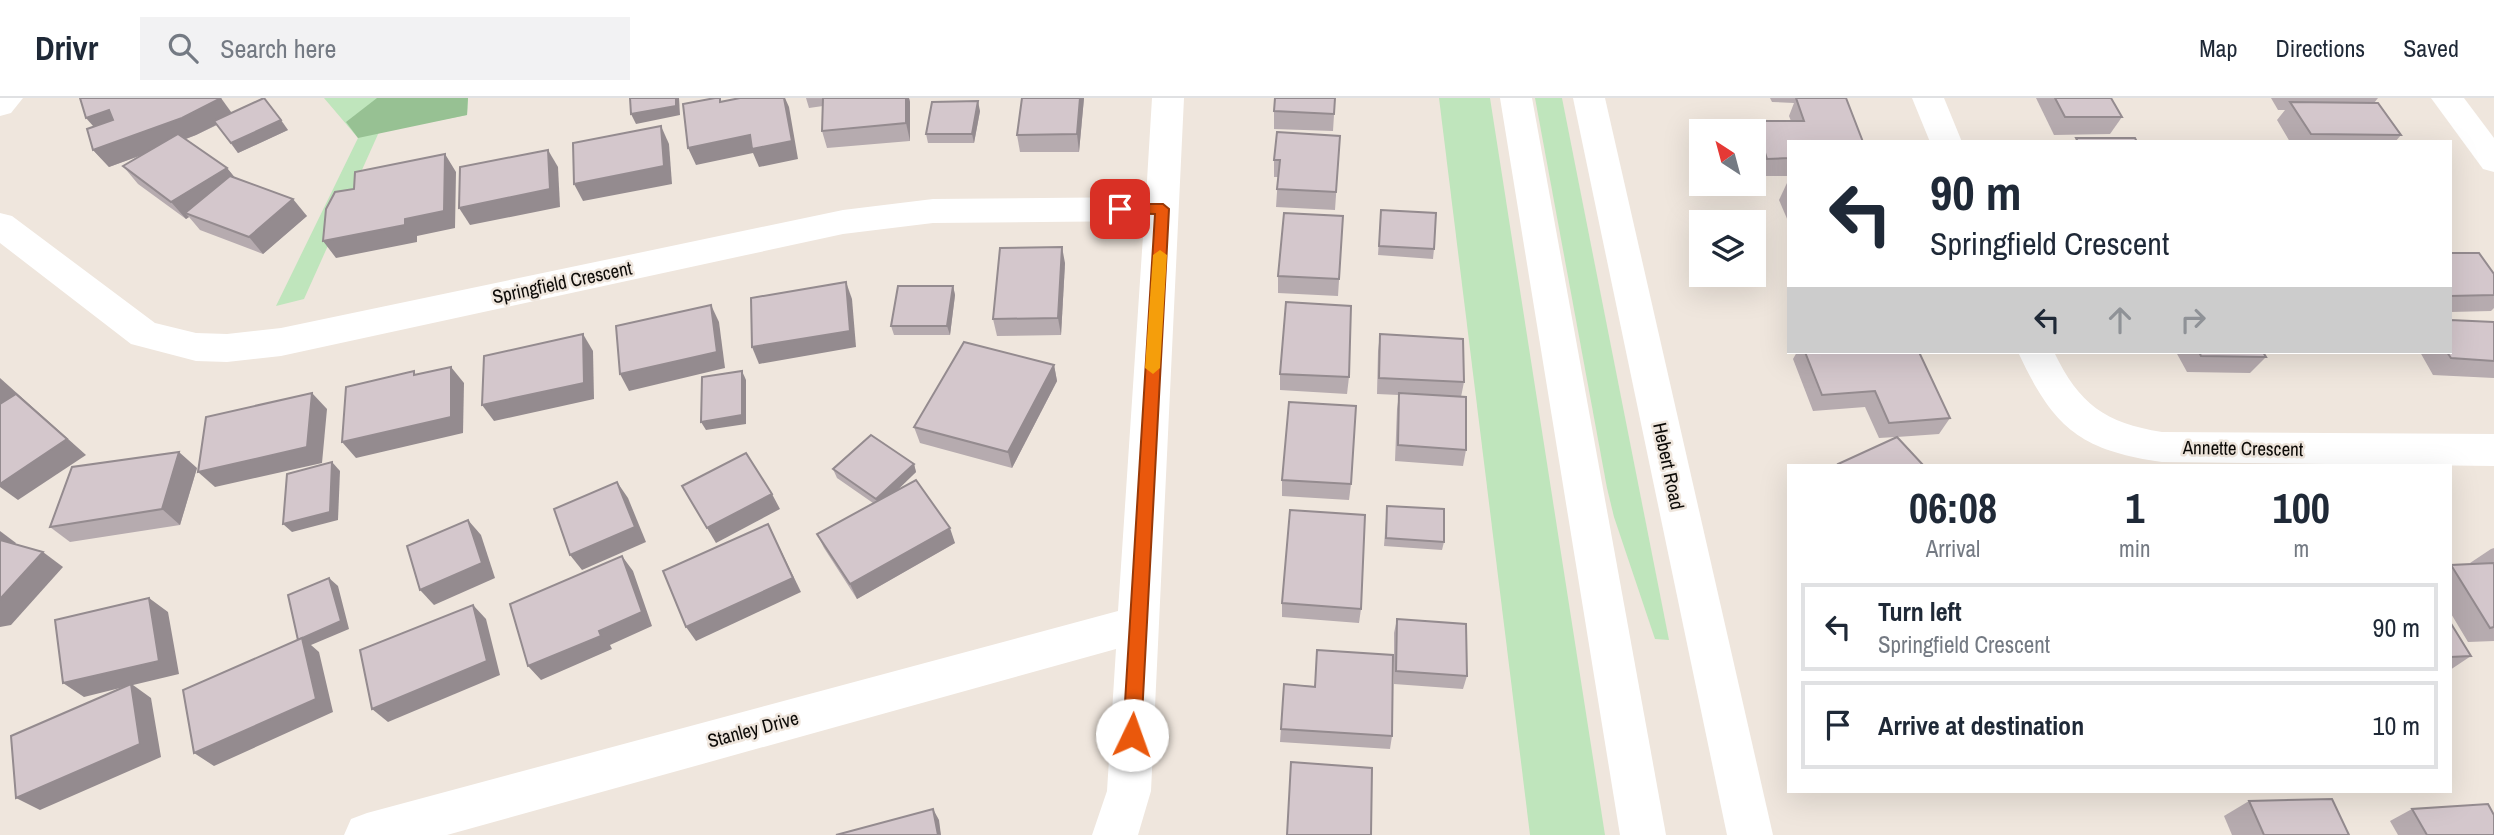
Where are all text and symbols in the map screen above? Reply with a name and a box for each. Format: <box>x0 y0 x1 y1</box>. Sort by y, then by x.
search box <box>140 17 630 80</box>
text: Drivr <box>35 26 98 70</box>
icon: search <box>164 29 202 67</box>
text: Search here <box>220 31 336 66</box>
text: Map <box>2199 32 2237 64</box>
text: Directions <box>2275 32 2365 64</box>
text: Saved <box>2403 32 2459 64</box>
north arrow <box>1689 119 1766 196</box>
map controls <box>1689 119 1766 287</box>
text: 90 m <box>1930 159 2022 225</box>
icon: left <box>1815 168 1906 259</box>
pin <box>1090 179 1150 239</box>
icon: arrive <box>1101 190 1139 228</box>
button: layers <box>1689 210 1766 287</box>
text: Springfield Crescent <box>1930 222 2169 265</box>
street label: Springfield Crescent <box>490 254 635 309</box>
icon: left <box>2028 301 2066 339</box>
icon: ahead <box>2101 301 2139 339</box>
icon: right <box>2174 301 2212 339</box>
street label: Hebert Road <box>1647 420 1691 512</box>
street label: Annette Crescent <box>2182 434 2304 462</box>
text: 06:08 <box>1909 480 1997 536</box>
text: 1 <box>2125 480 2144 536</box>
text: 100 <box>2273 480 2330 536</box>
text: Arrival <box>1926 533 1980 564</box>
text: min <box>2119 533 2151 564</box>
text: m <box>2293 533 2309 564</box>
text: Turn left <box>1878 594 1962 629</box>
icon: left <box>1819 608 1857 646</box>
text: 90 m <box>2373 610 2420 645</box>
text: Springfield Crescent <box>1878 629 2050 660</box>
position arrow <box>1095 698 1169 772</box>
street label: Stanley Drive <box>704 704 802 754</box>
icon: arrive <box>1819 706 1857 744</box>
text: Arrive at destination <box>1878 708 2084 743</box>
text: 10 m <box>2373 708 2420 743</box>

